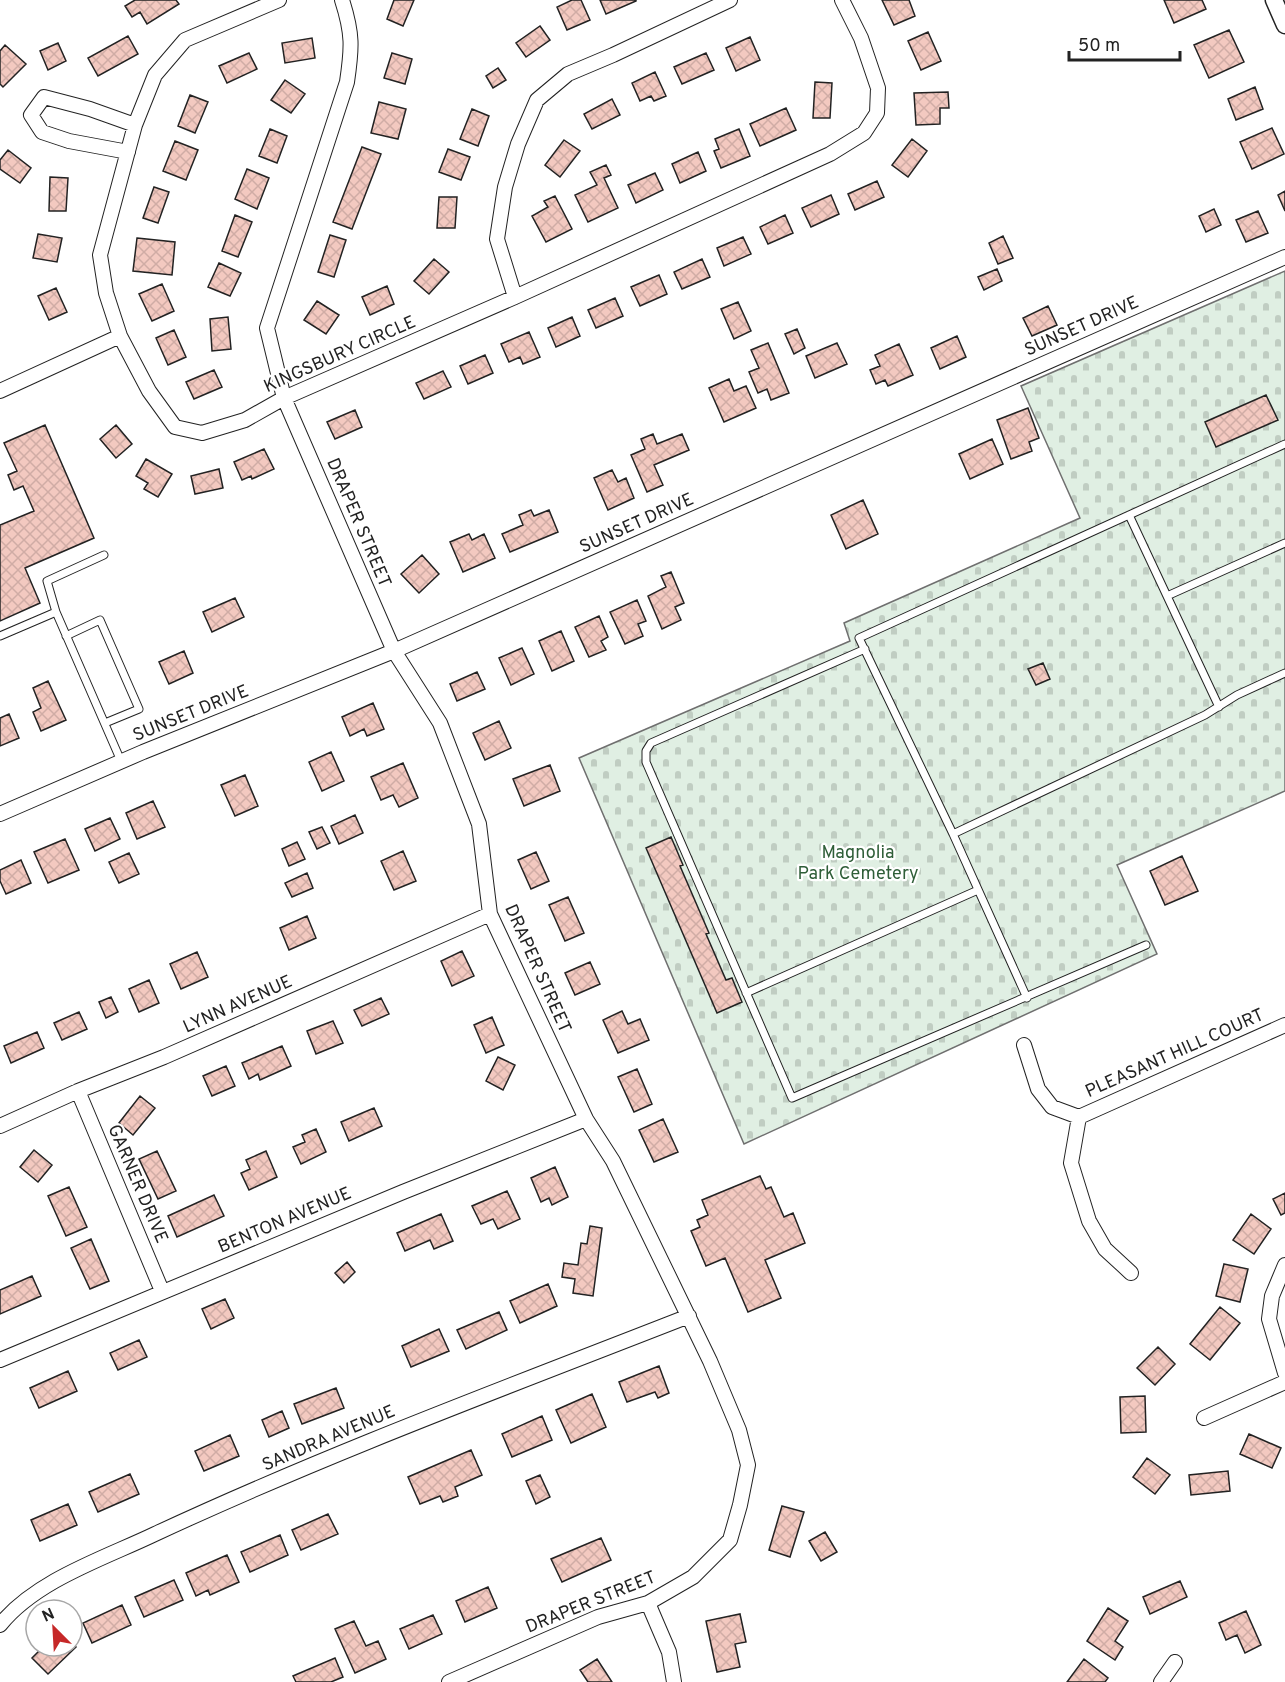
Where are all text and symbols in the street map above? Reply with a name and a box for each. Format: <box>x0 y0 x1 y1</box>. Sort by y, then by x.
scale bar <box>1069 24 1180 62</box>
text: 50 m <box>1078 35 1120 58</box>
street label: SUNSET DRIVE <box>1021 292 1143 362</box>
street label: KINGSBURY CIRCLE <box>260 311 420 399</box>
street label: DRAPER STREET <box>320 455 396 591</box>
street label: SUNSET DRIVE <box>576 489 698 559</box>
street label: SUNSET DRIVE <box>130 680 252 748</box>
park label: Magnolia Park Cemetery <box>797 842 919 886</box>
street label: DRAPER STREET <box>498 901 576 1037</box>
street label: LYNN AVENUE <box>180 971 296 1039</box>
street label: PLEASANT HILL COURT <box>1082 1004 1268 1104</box>
street label: GARNER DRIVE <box>102 1121 172 1247</box>
street label: BENTON AVENUE <box>215 1183 355 1259</box>
street label: SANDRA AVENUE <box>259 1401 399 1477</box>
street label: DRAPER STREET <box>522 1566 660 1640</box>
north arrow <box>24 1598 84 1658</box>
text: N <box>39 1605 58 1628</box>

